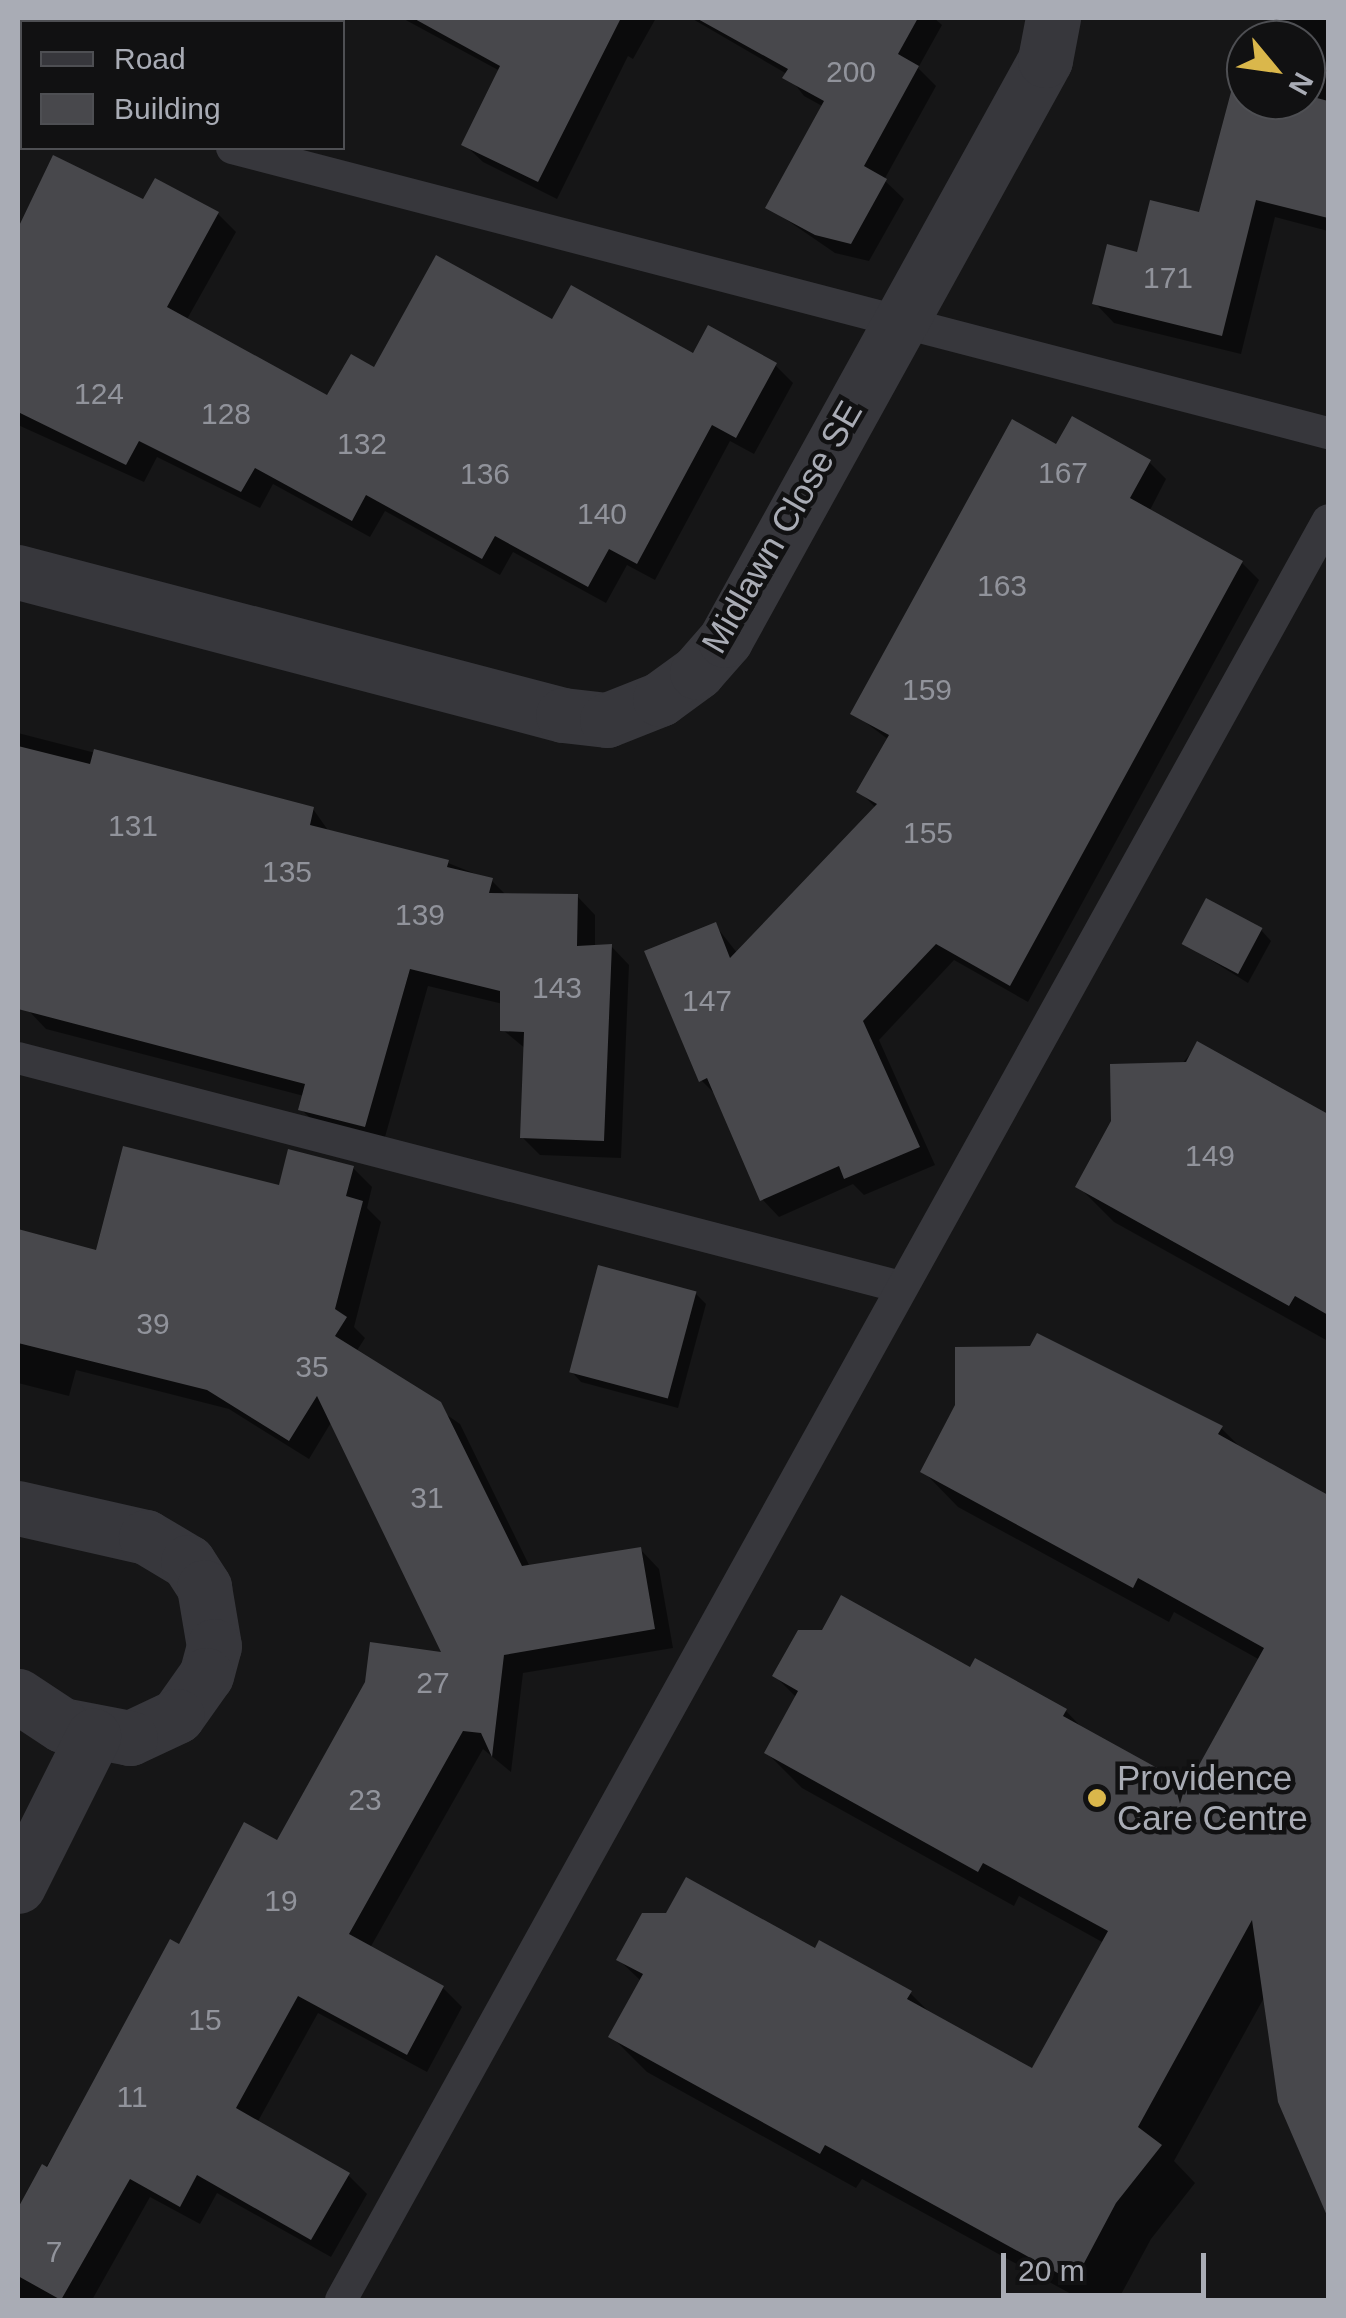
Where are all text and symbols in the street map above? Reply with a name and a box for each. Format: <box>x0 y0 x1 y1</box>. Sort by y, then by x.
legend <box>20 20 345 150</box>
north arrow <box>1226 20 1326 120</box>
text: Road <box>114 42 186 75</box>
house number: 200 <box>826 54 876 90</box>
text: N <box>1282 67 1319 100</box>
text: Building <box>114 92 221 125</box>
house number: 171 <box>1143 260 1193 296</box>
house number: 124 <box>74 376 124 412</box>
street label: Midlawn Close SE <box>693 394 871 660</box>
house number: 128 <box>201 396 251 432</box>
house number: 132 <box>337 426 387 462</box>
house number: 167 <box>1038 455 1088 491</box>
house number: 136 <box>460 456 510 492</box>
house number: 140 <box>577 496 627 532</box>
house number: 163 <box>977 568 1027 604</box>
house number: 159 <box>902 672 952 708</box>
house number: 131 <box>108 808 158 844</box>
house number: 155 <box>903 815 953 851</box>
house number: 135 <box>262 854 312 890</box>
house number: 139 <box>395 897 445 933</box>
house number: 143 <box>532 970 582 1006</box>
house number: 147 <box>682 983 732 1019</box>
house number: 149 <box>1185 1138 1235 1174</box>
house number: 39 <box>136 1306 170 1342</box>
house number: 35 <box>295 1349 329 1385</box>
house number: 31 <box>410 1480 444 1516</box>
house number: 27 <box>416 1665 450 1701</box>
place label: Providence Care Centre <box>1117 1757 1308 1839</box>
house number: 23 <box>348 1782 382 1818</box>
marker: Providence Care Centre <box>1086 1787 1108 1809</box>
house number: 19 <box>264 1883 298 1919</box>
house number: 15 <box>188 2002 222 2038</box>
house number: 11 <box>116 2079 148 2115</box>
scale bar <box>1006 2233 1211 2295</box>
house number: 7 <box>46 2234 62 2270</box>
text: 20 m <box>1018 2254 1085 2287</box>

